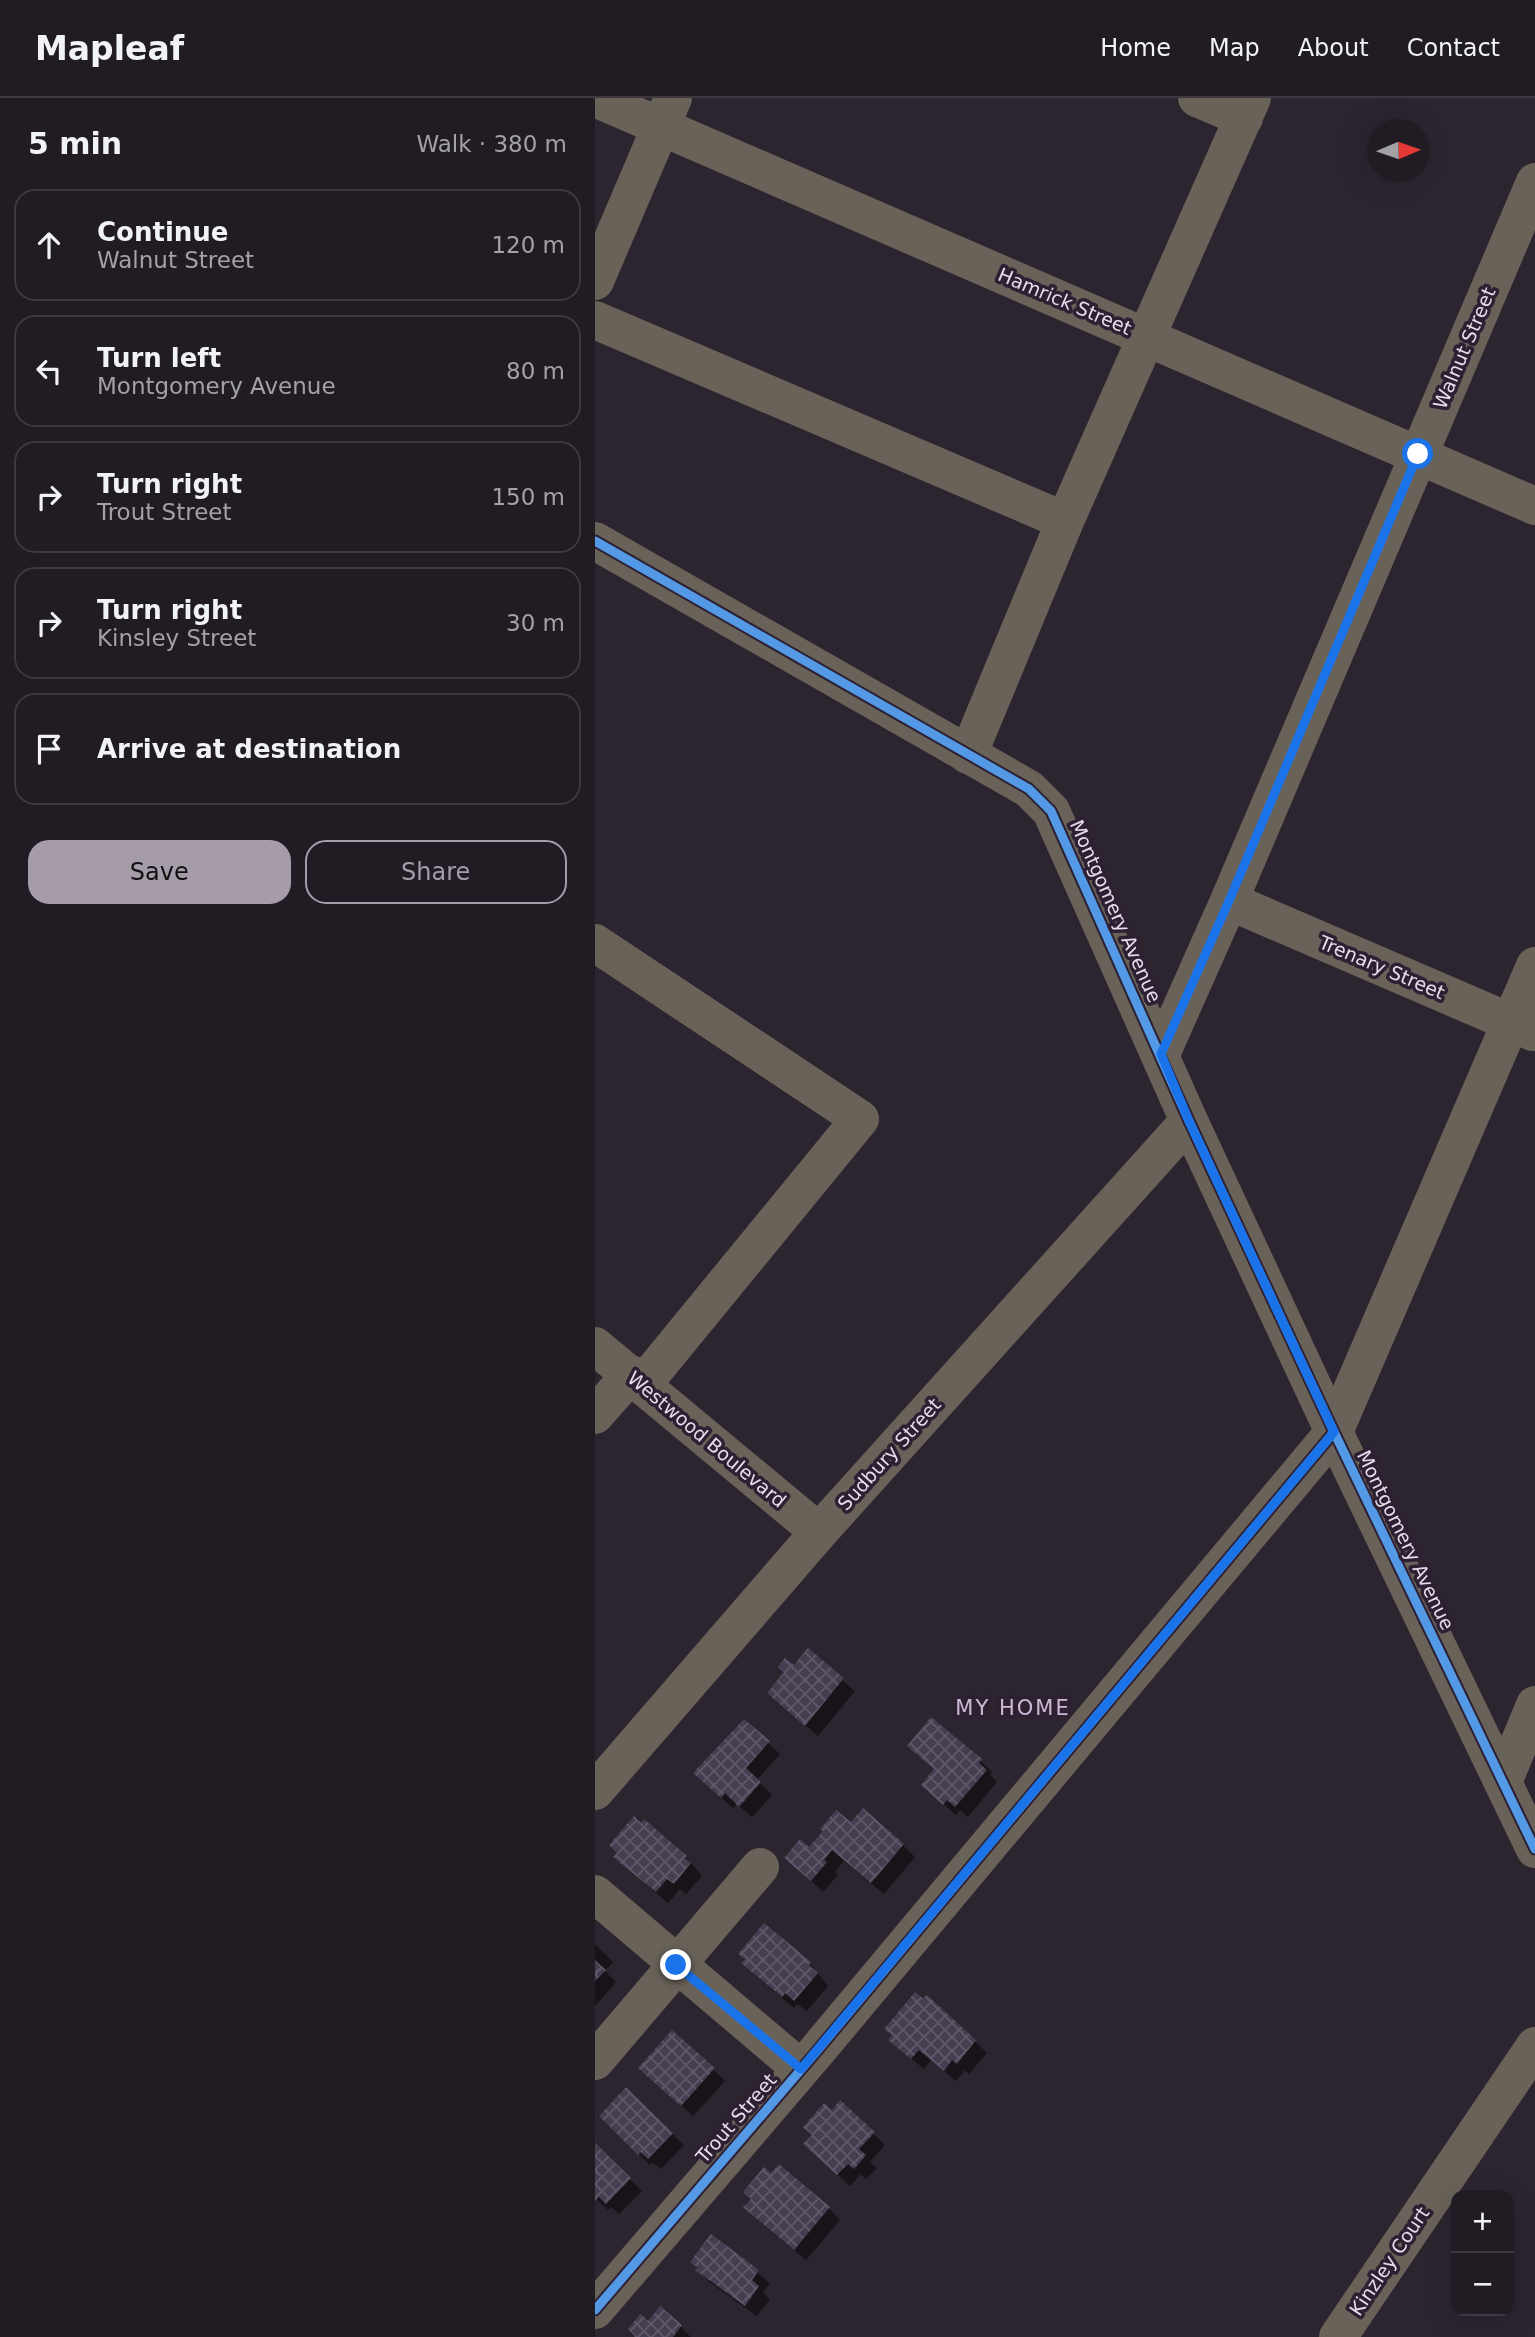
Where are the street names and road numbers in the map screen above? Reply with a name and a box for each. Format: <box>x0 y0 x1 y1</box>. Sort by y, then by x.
street label: Hamrick Street <box>995 263 1135 339</box>
street label: Walnut Street <box>1429 284 1499 412</box>
street label: Montgomery Avenue <box>1066 816 1166 1006</box>
street label: Trenary Street <box>1315 930 1448 1003</box>
street label: Westwood Boulevard <box>623 1366 791 1512</box>
street label: Sudbury Street <box>833 1393 945 1515</box>
street label: Montgomery Avenue <box>1353 1447 1459 1633</box>
street label: Trout Street <box>691 2069 781 2168</box>
street label: Kinzley Court <box>1345 2203 1433 2319</box>

